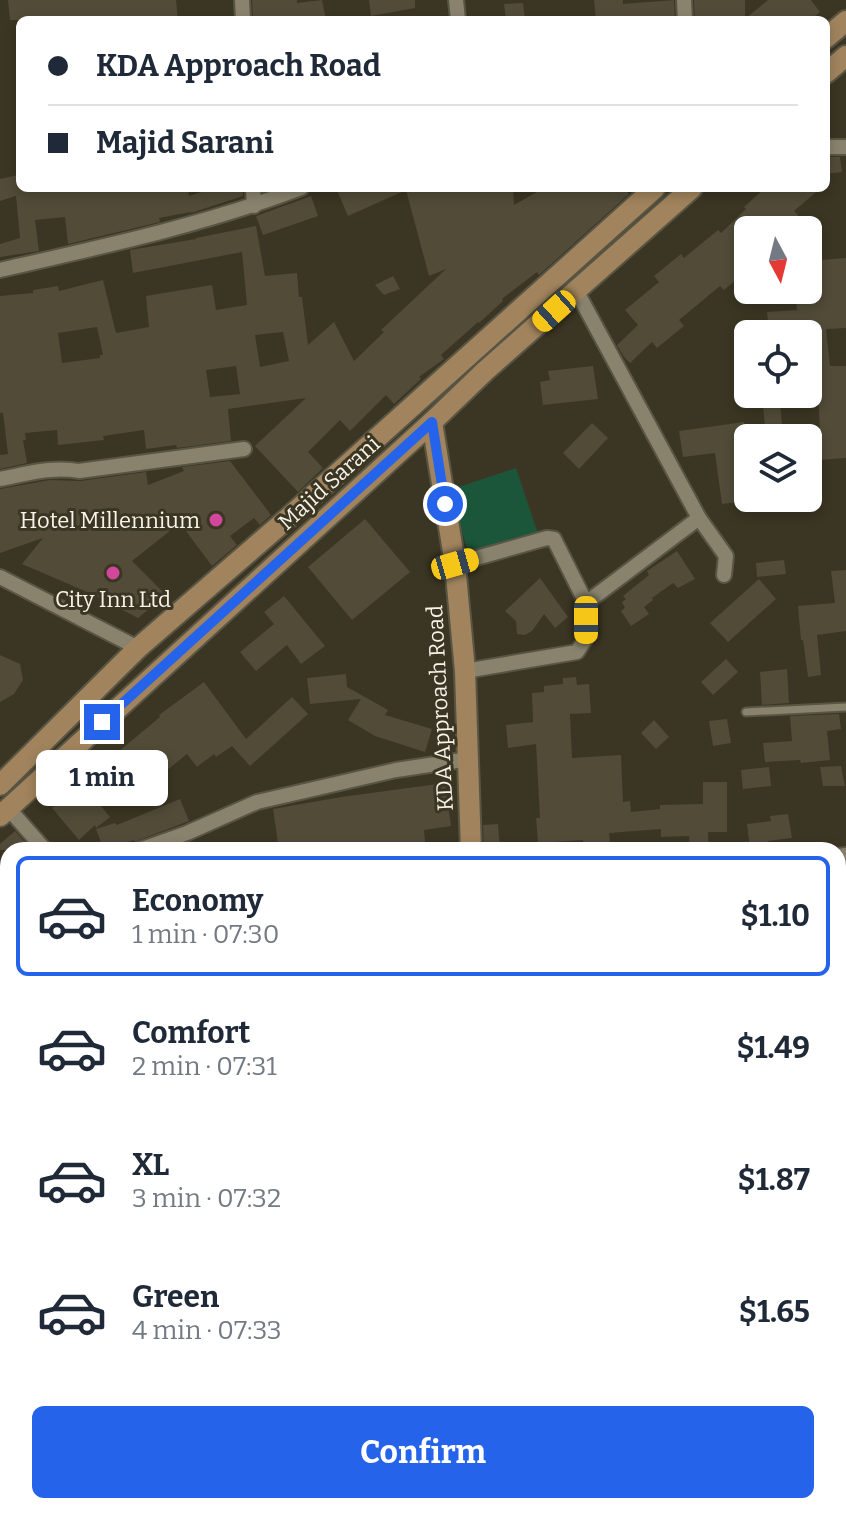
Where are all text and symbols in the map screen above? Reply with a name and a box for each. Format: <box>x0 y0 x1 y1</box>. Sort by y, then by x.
text: KDA Approach Road <box>96 48 381 84</box>
text: Majid Sarani <box>96 125 274 161</box>
north arrow <box>734 216 822 304</box>
map controls <box>734 216 822 512</box>
car <box>528 286 580 336</box>
button: locate <box>734 320 822 408</box>
button: layers <box>734 424 822 512</box>
street label: Majid Sarani <box>273 430 386 536</box>
route start <box>427 486 463 522</box>
place label: Hotel Millennium <box>20 507 200 534</box>
marker: Hotel Millennium <box>207 511 225 529</box>
car <box>429 546 481 582</box>
marker: City Inn Ltd <box>104 564 122 582</box>
place label: City Inn Ltd <box>55 586 171 613</box>
car <box>574 596 598 644</box>
street label: KDA Approach Road <box>421 604 459 812</box>
route end <box>84 704 120 740</box>
callout: 1 min <box>36 750 168 806</box>
text: 1 min <box>69 762 135 793</box>
icon: car <box>36 880 108 952</box>
text: Economy <box>132 883 263 919</box>
text: $1.10 <box>740 898 810 934</box>
text: 1 min · 07:30 <box>132 919 279 950</box>
icon: car <box>36 1012 108 1084</box>
text: Comfort <box>132 1015 250 1051</box>
text: $1.49 <box>736 1030 810 1066</box>
text: 2 min · 07:31 <box>132 1051 277 1082</box>
icon: car <box>36 1144 108 1216</box>
text: XL <box>132 1147 169 1183</box>
text: $1.87 <box>738 1162 810 1198</box>
text: 3 min · 07:32 <box>132 1183 281 1214</box>
icon: car <box>36 1276 108 1348</box>
text: Green <box>132 1279 219 1315</box>
text: $1.65 <box>739 1294 810 1330</box>
text: 4 min · 07:33 <box>132 1315 282 1346</box>
button: Confirm <box>32 1406 814 1498</box>

